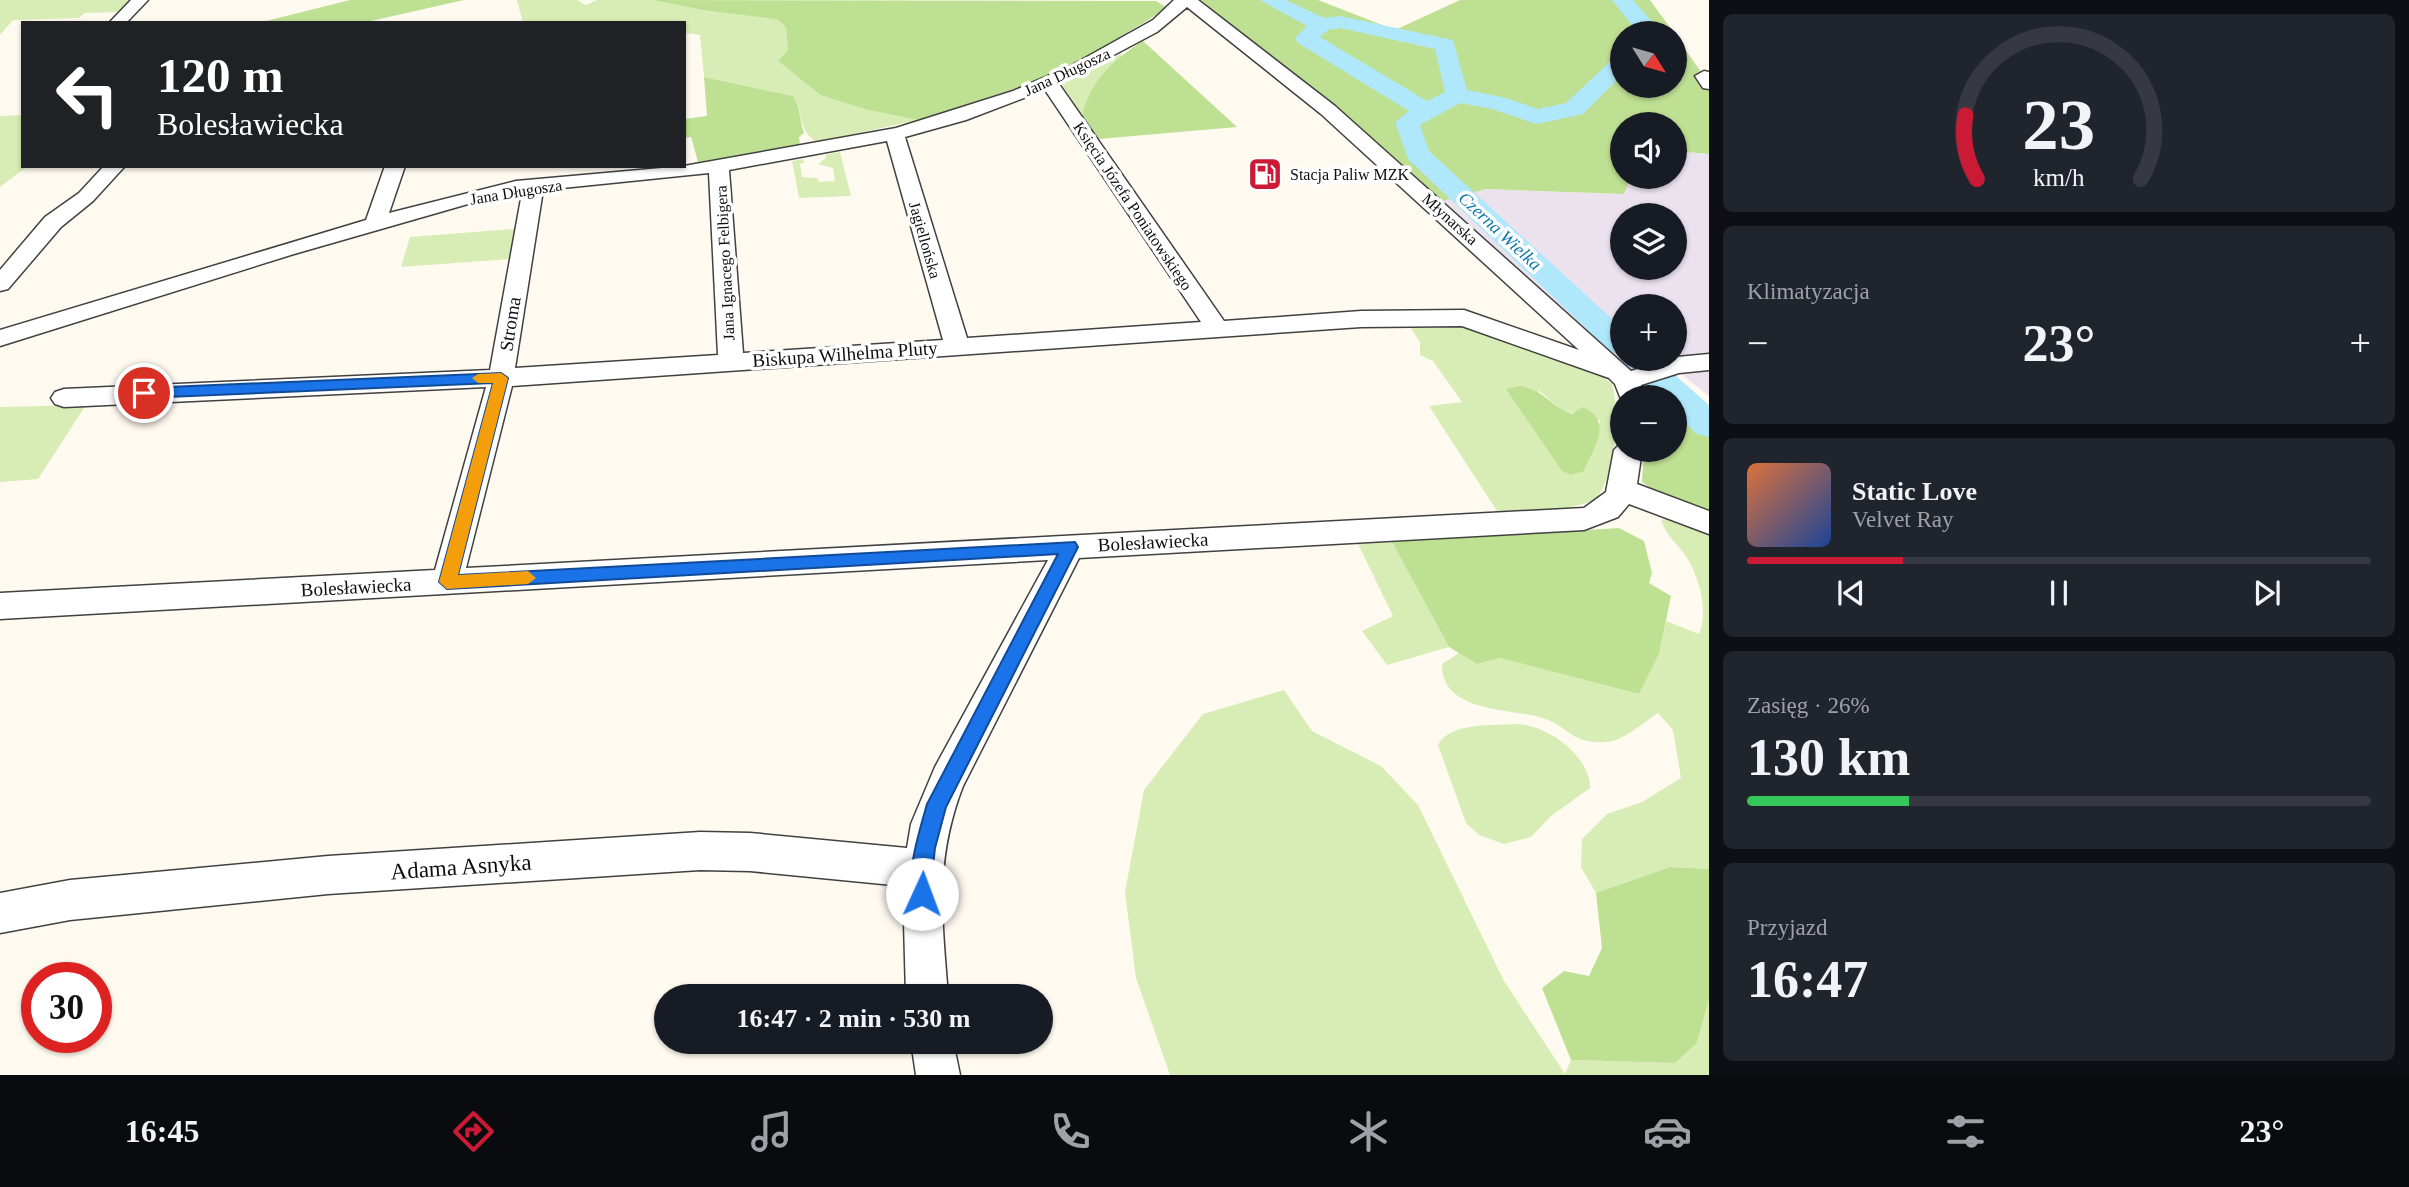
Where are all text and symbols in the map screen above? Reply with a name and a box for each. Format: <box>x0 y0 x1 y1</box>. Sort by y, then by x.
north arrow <box>1610 21 1687 98</box>
map controls <box>1610 21 1687 462</box>
street label: Jana Długosza <box>1021 45 1113 100</box>
text: 120 m <box>157 48 284 103</box>
icon: left <box>42 49 133 140</box>
text: 23 <box>2023 84 2095 165</box>
text: Bolesławiecka <box>157 106 344 142</box>
button: sound <box>1610 112 1687 189</box>
street label: Księcia Józefa Poniatowskiego <box>1069 119 1196 294</box>
fuel station icon: Stacja Paliw MZK <box>1246 155 1284 193</box>
text: km/h <box>2033 164 2085 191</box>
place label: Stacja Paliw MZK <box>1290 166 1410 184</box>
street label: Jana Długosza <box>469 176 563 209</box>
street label: Jana Ignacego Felbigera <box>712 185 739 341</box>
water label: Czerna Wielka <box>1455 188 1545 274</box>
street label: Młynarska <box>1418 190 1481 249</box>
street label: Jagiellońska <box>905 200 944 281</box>
button: layers <box>1610 203 1687 280</box>
text: Klimatyzacja <box>1747 279 1870 304</box>
button: + <box>1610 294 1687 371</box>
street label: Stroma <box>495 295 525 353</box>
text: 23° <box>2023 315 2095 372</box>
text: − <box>1747 322 1768 364</box>
text: + <box>2350 322 2371 364</box>
street label: Biskupa Wilhelma Pluty <box>752 337 939 371</box>
pin <box>114 363 174 423</box>
icon: arrive <box>125 374 163 412</box>
button: − <box>1610 385 1687 462</box>
text: Static Love <box>1852 477 1977 506</box>
text: Velvet Ray <box>1852 507 1954 532</box>
street label: Bolesławiecka <box>1097 529 1209 555</box>
street label: Bolesławiecka <box>300 574 412 600</box>
icon: previous <box>1832 574 1870 612</box>
icon: pause <box>2040 574 2078 612</box>
icon: next <box>2248 574 2286 612</box>
text: Zasięg · 26% <box>1747 693 1870 718</box>
text: 130 km <box>1747 729 1910 786</box>
street label: Adama Asnyka <box>390 850 532 884</box>
position arrow <box>885 857 959 931</box>
text: Przyjazd <box>1747 915 1827 940</box>
text: 16:47 <box>1747 951 1868 1008</box>
speed limit sign: 30 <box>21 962 112 1053</box>
text: 16:47 · 2 min · 530 m <box>737 1004 971 1033</box>
icon: directions <box>449 1107 498 1156</box>
icon: music <box>747 1107 796 1156</box>
icon: phone <box>1046 1107 1095 1156</box>
icon: climate <box>1344 1107 1393 1156</box>
icon: car <box>1643 1107 1692 1156</box>
icon: filters <box>1941 1107 1990 1156</box>
text: 16:45 <box>125 1113 199 1149</box>
text: 23° <box>2239 1113 2284 1149</box>

